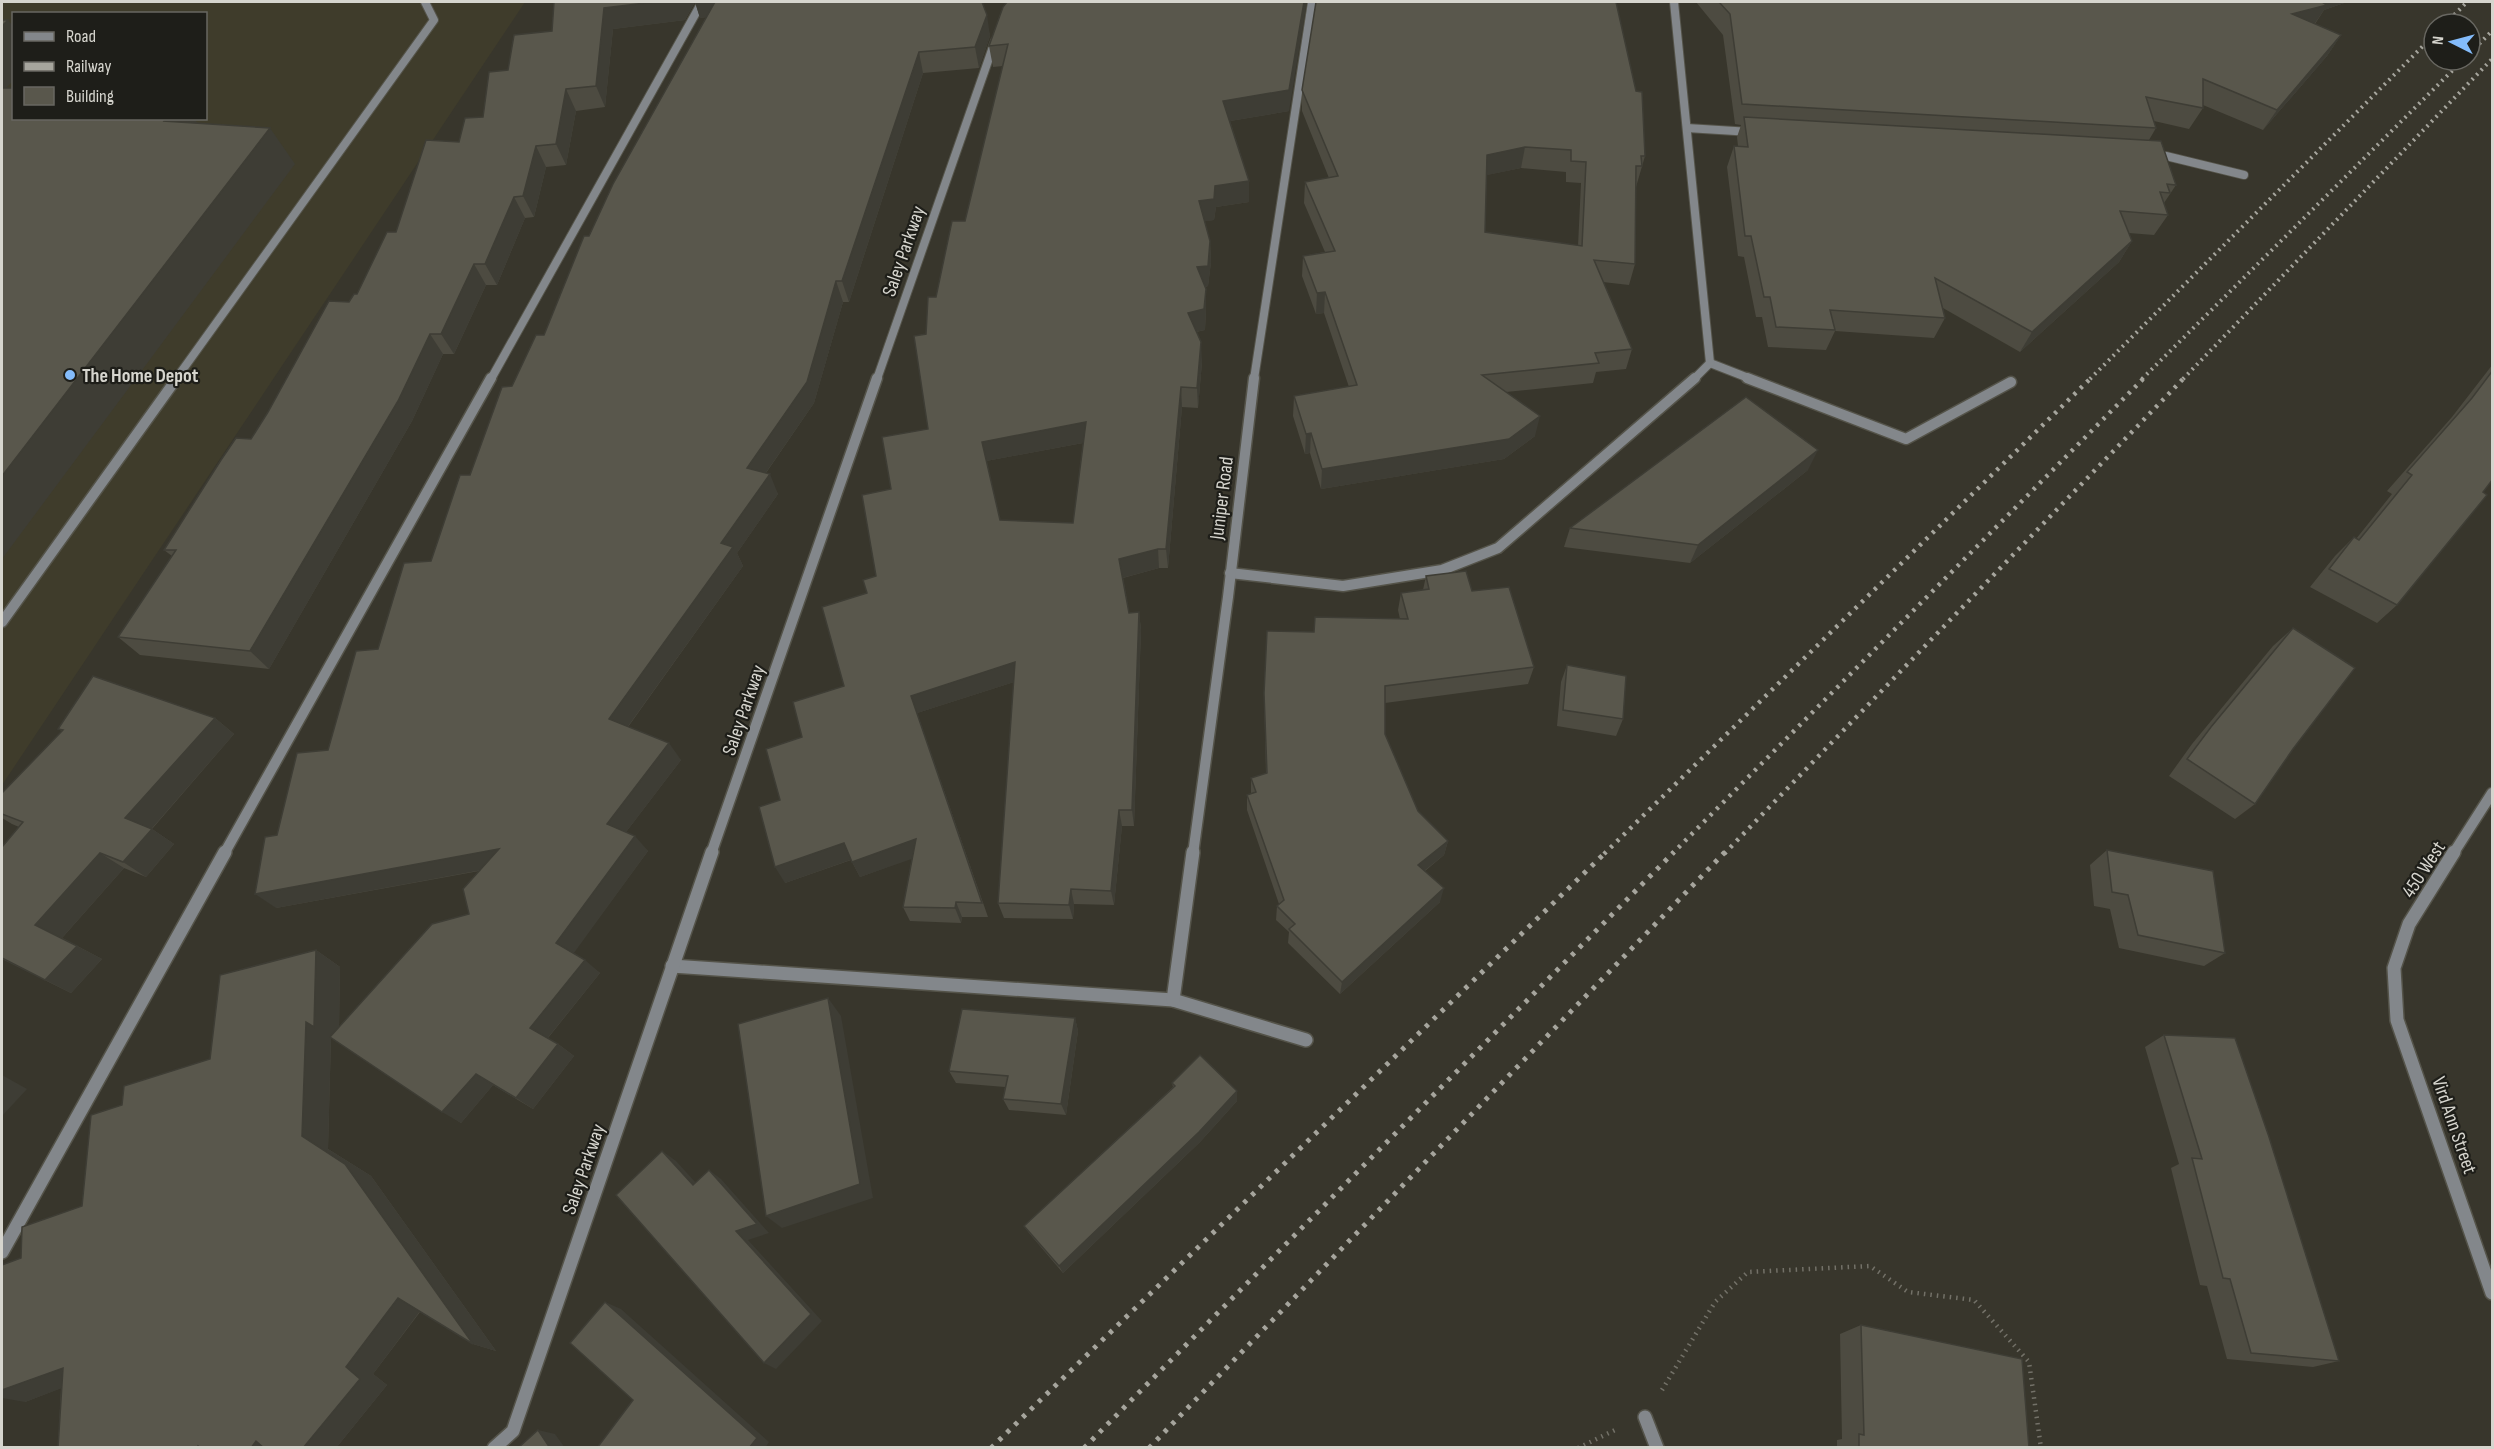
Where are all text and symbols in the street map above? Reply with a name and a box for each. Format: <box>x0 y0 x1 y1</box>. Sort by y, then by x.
legend <box>12 12 207 120</box>
north arrow <box>2422 12 2482 72</box>
text: Road <box>66 26 96 47</box>
text: N <box>2429 35 2448 46</box>
text: Railway <box>66 56 111 77</box>
text: Building <box>66 86 114 107</box>
street label: Saley Parkway <box>877 203 931 300</box>
place label: The Home Depot <box>82 364 199 388</box>
marker: The Home Depot <box>63 368 77 382</box>
street label: Juniper Road <box>1205 455 1239 542</box>
street label: Saley Parkway <box>717 662 771 759</box>
street label: 450 West <box>2397 837 2451 902</box>
street label: Vird Ann Street <box>2426 1074 2482 1177</box>
street label: Saley Parkway <box>557 1121 611 1218</box>

